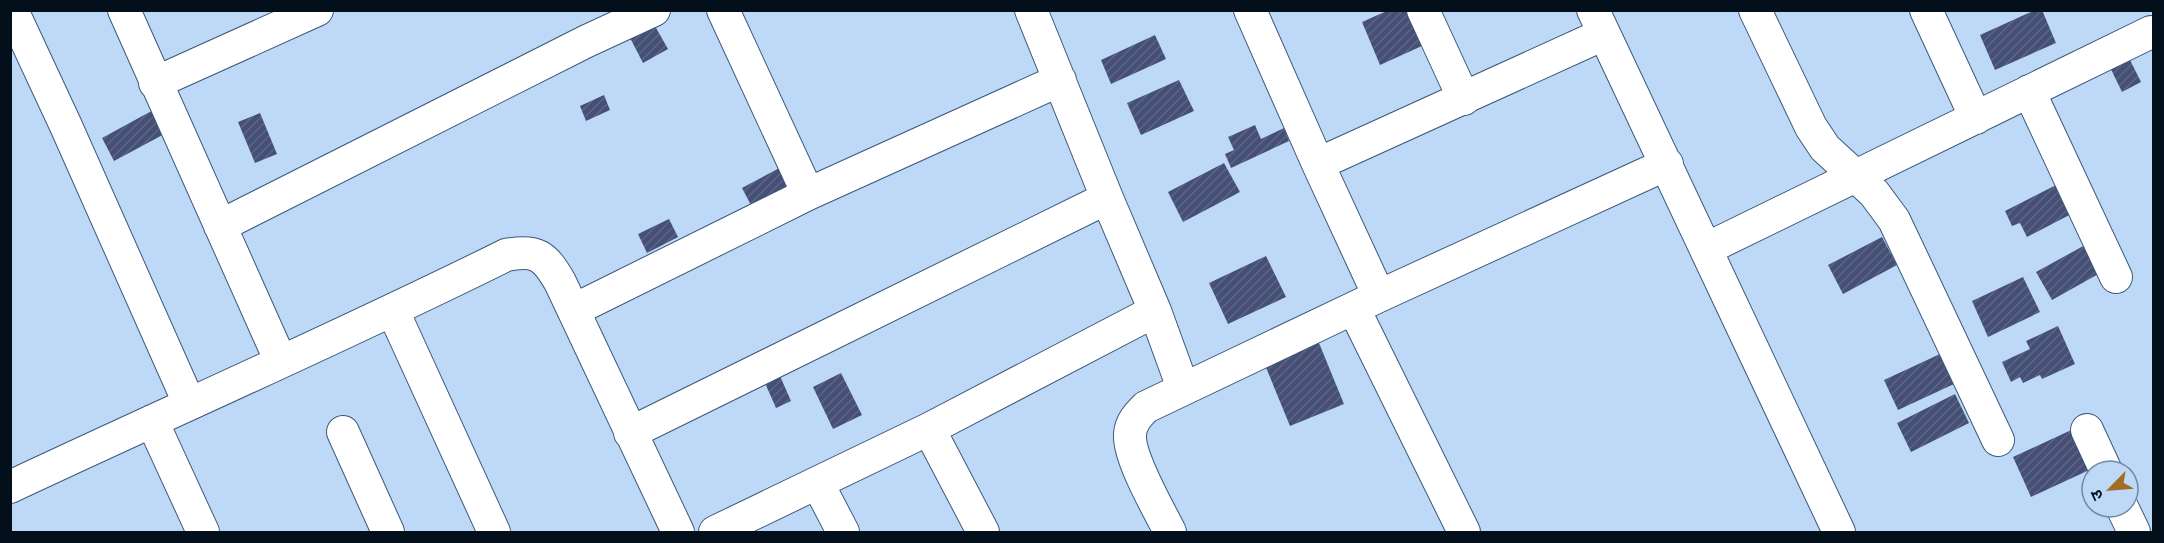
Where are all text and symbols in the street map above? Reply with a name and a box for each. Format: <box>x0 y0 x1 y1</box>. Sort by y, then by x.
north arrow <box>2080 459 2140 519</box>
text: उ <box>2087 487 2107 503</box>

